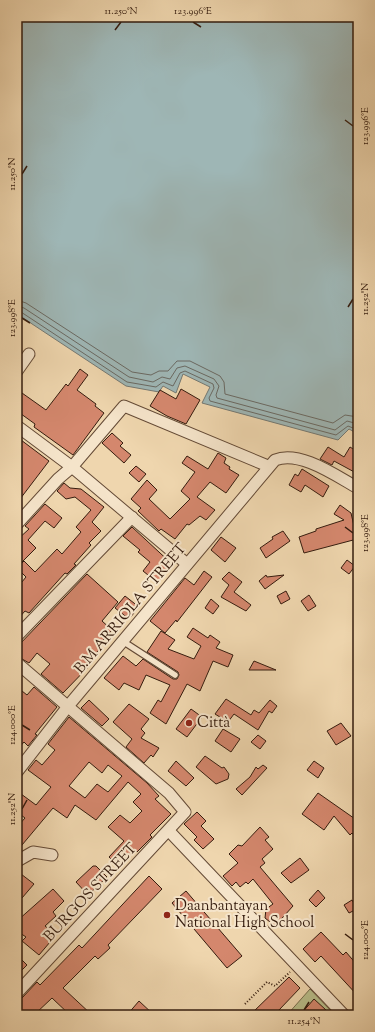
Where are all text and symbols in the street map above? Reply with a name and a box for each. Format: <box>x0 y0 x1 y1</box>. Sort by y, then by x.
text: 11.250°N <box>104 4 138 19</box>
text: 123.996°E <box>174 4 212 19</box>
text: 123.996°E <box>358 107 373 145</box>
text: 11.250°N <box>5 157 20 191</box>
text: 11.252°N <box>358 283 373 315</box>
text: 123.998°E <box>5 299 20 337</box>
text: 123.998°E <box>358 514 373 552</box>
street label: B.M ARRIOLA STREET <box>70 539 192 679</box>
text: 124.000°E <box>5 705 20 745</box>
place label: Città <box>197 713 230 734</box>
marker: Città <box>184 718 194 728</box>
text: 11.252°N <box>5 793 20 825</box>
street label: BURGOS STREET <box>40 839 143 947</box>
place label: Daanbantayan National High School <box>175 896 315 934</box>
marker: Daanbantayan National High School <box>162 910 172 920</box>
text: 124.000°E <box>358 920 373 960</box>
text: 11.254°N <box>288 1014 320 1029</box>

